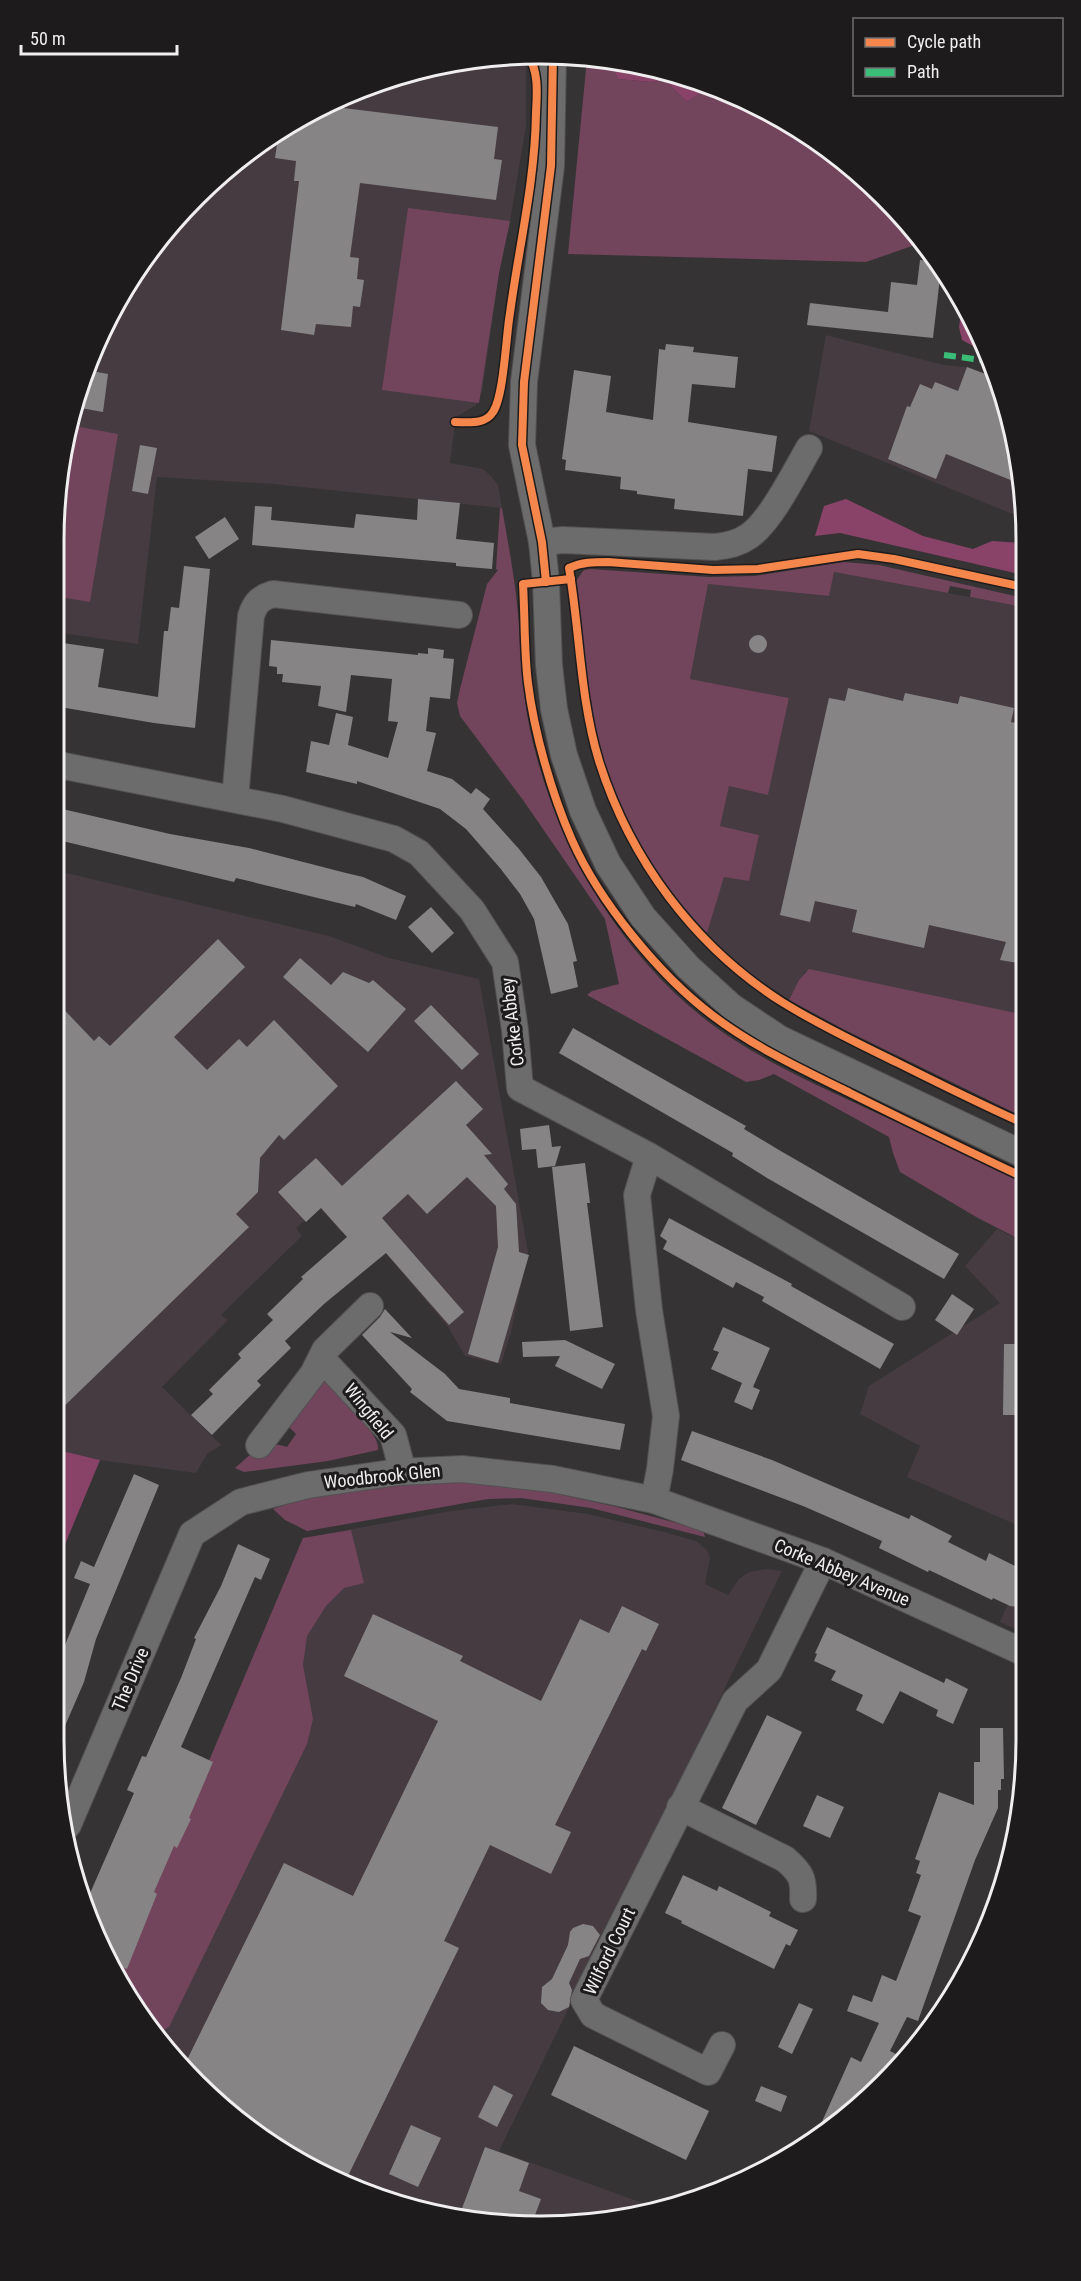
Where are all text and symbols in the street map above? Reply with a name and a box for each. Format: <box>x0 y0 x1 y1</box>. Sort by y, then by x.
scale bar <box>21 18 177 56</box>
legend <box>853 18 1063 96</box>
text: 50 m <box>30 28 65 49</box>
text: Cycle path <box>907 31 981 52</box>
text: Path <box>907 61 940 82</box>
street label: Corke Abbey <box>496 976 528 1068</box>
street label: Wingfield <box>340 1379 398 1443</box>
street label: Woodbrook Glen <box>323 1459 441 1493</box>
street label: Corke Abbey Avenue <box>771 1534 913 1610</box>
street label: The Drive <box>107 1644 153 1714</box>
street label: Wilford Court <box>579 1904 639 1998</box>

